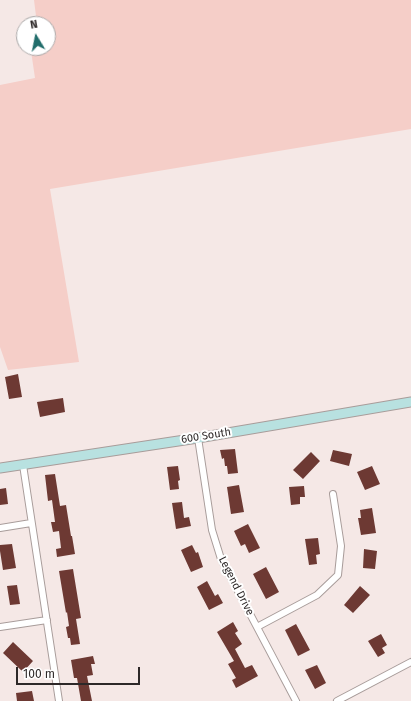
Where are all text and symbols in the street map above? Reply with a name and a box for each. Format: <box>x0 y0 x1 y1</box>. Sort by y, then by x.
north arrow <box>16 16 56 56</box>
text: N <box>29 18 39 32</box>
street label: 600 South <box>180 426 232 446</box>
street label: Legend Drive <box>215 554 257 618</box>
scale bar <box>18 659 142 685</box>
text: 100 m <box>23 667 55 681</box>

